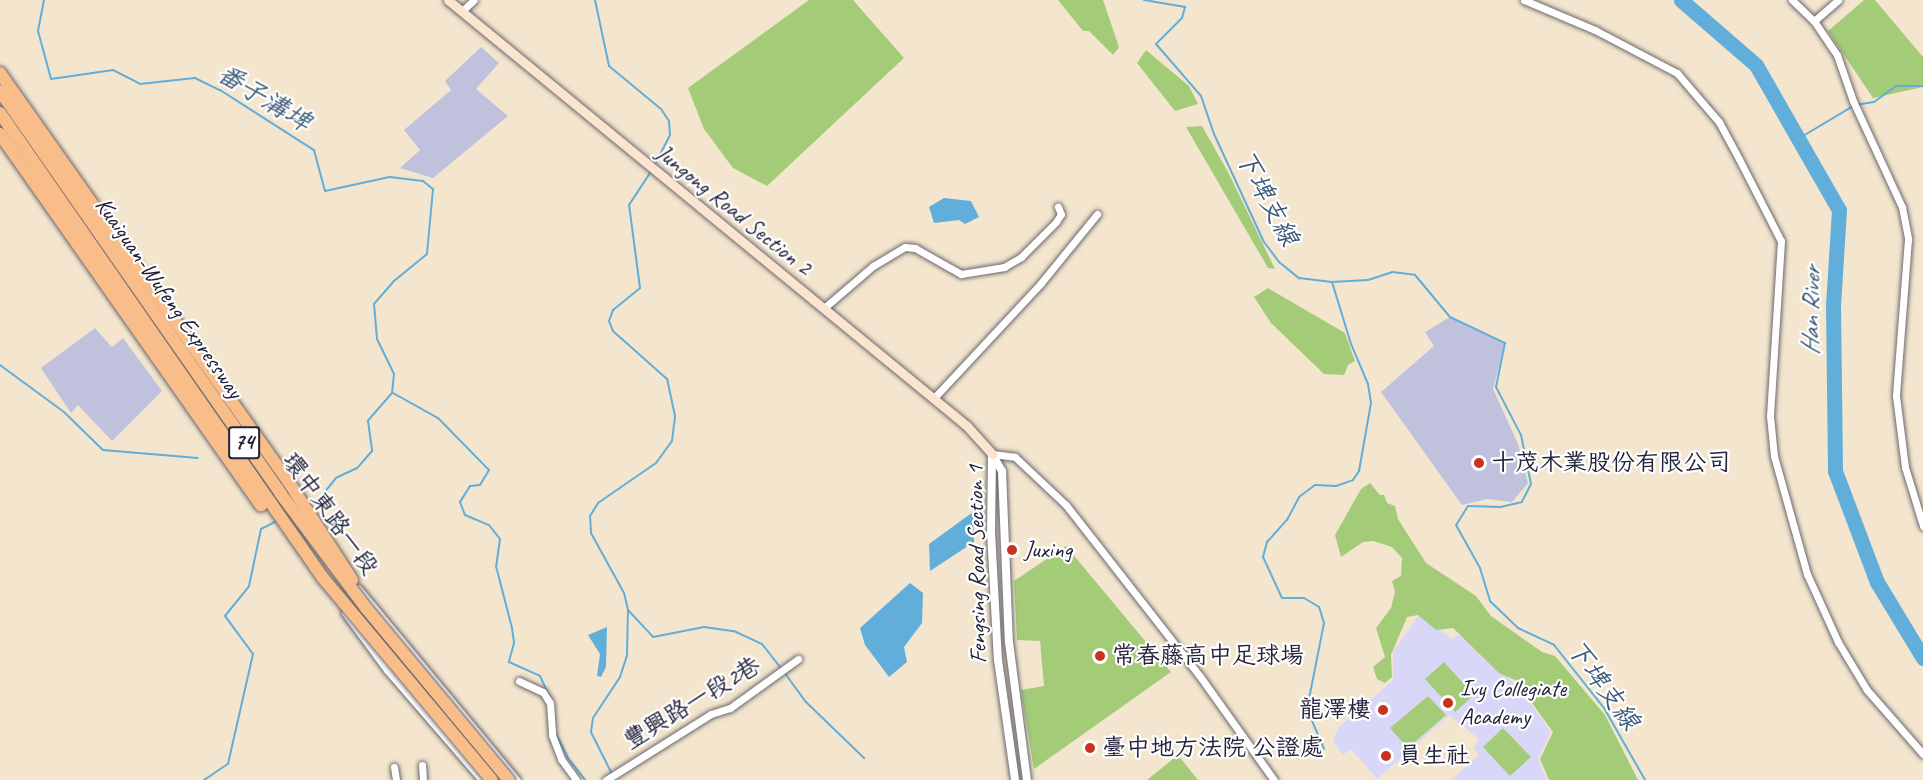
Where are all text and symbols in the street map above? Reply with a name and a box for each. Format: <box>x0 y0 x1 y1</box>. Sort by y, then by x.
water label: 番子溝埤 <box>211 58 317 138</box>
street label: Jungong Road Section 2 <box>651 139 817 281</box>
water label: 下埤支線 <box>1229 145 1305 251</box>
street label: Kuaiguan-Wufeng Expressway <box>89 192 249 404</box>
water label: Han River <box>1795 266 1827 356</box>
road number: 74 <box>228 424 260 462</box>
street label: 環中東路一段 <box>276 447 384 581</box>
place label: 十茂木業股份有限公司 <box>1491 449 1731 477</box>
marker: 十茂木業股份有限公司 <box>1472 456 1486 470</box>
street label: Fengsing Road Section 1 <box>961 465 993 663</box>
place label: Juxing <box>1024 536 1072 564</box>
marker: Juxing <box>1005 543 1019 557</box>
water label: 下埤支線 <box>1560 634 1646 736</box>
place label: 常春藤高中足球場 <box>1112 642 1304 670</box>
marker: 常春藤高中足球場 <box>1093 649 1107 663</box>
street label: 豐興路一段2巷 <box>618 651 766 755</box>
place label: Ivy Collegiate Academy <box>1460 675 1566 731</box>
place label: 龍澤樓 <box>1299 696 1371 724</box>
marker: Ivy Collegiate Academy <box>1441 696 1455 710</box>
marker: 龍澤樓 <box>1376 703 1390 717</box>
place label: 臺中地方法院 公證處 <box>1102 734 1324 762</box>
marker: 臺中地方法院 公證處 <box>1083 741 1097 755</box>
place label: 員生社 <box>1398 742 1470 770</box>
marker: 員生社 <box>1379 749 1393 763</box>

